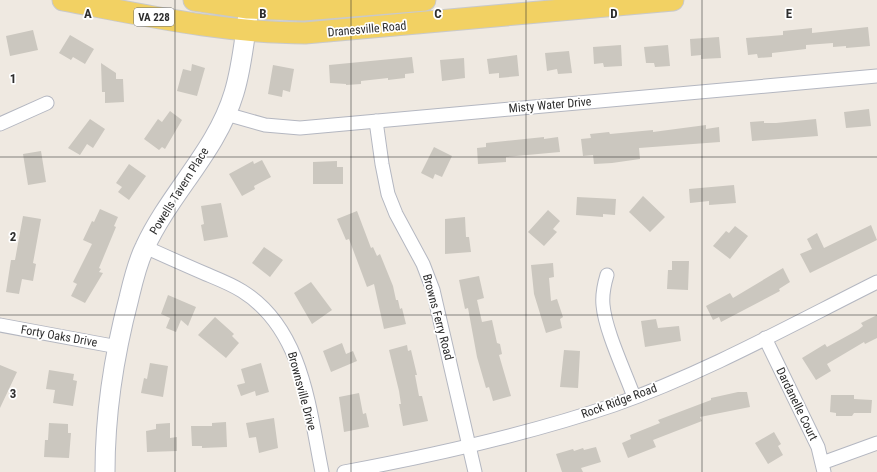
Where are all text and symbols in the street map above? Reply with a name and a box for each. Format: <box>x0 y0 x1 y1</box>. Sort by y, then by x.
text: A <box>84 6 92 21</box>
text: B <box>259 6 267 21</box>
text: C <box>434 6 442 21</box>
text: D <box>610 6 618 21</box>
text: E <box>786 6 793 21</box>
road number: VA 228 <box>134 8 174 26</box>
street label: Dranesville Road <box>327 19 407 39</box>
text: 1 <box>10 71 16 86</box>
street label: Misty Water Drive <box>508 94 592 116</box>
street label: Powells Tavern Place <box>147 145 212 237</box>
text: 2 <box>10 229 17 244</box>
street label: Browns Ferry Road <box>420 272 456 362</box>
street label: Forty Oaks Drive <box>20 322 99 350</box>
street label: Brownsville Drive <box>285 350 319 432</box>
street label: Dardanelle Court <box>773 365 821 443</box>
street label: Rock Ridge Road <box>579 381 659 421</box>
text: 3 <box>10 386 16 401</box>

